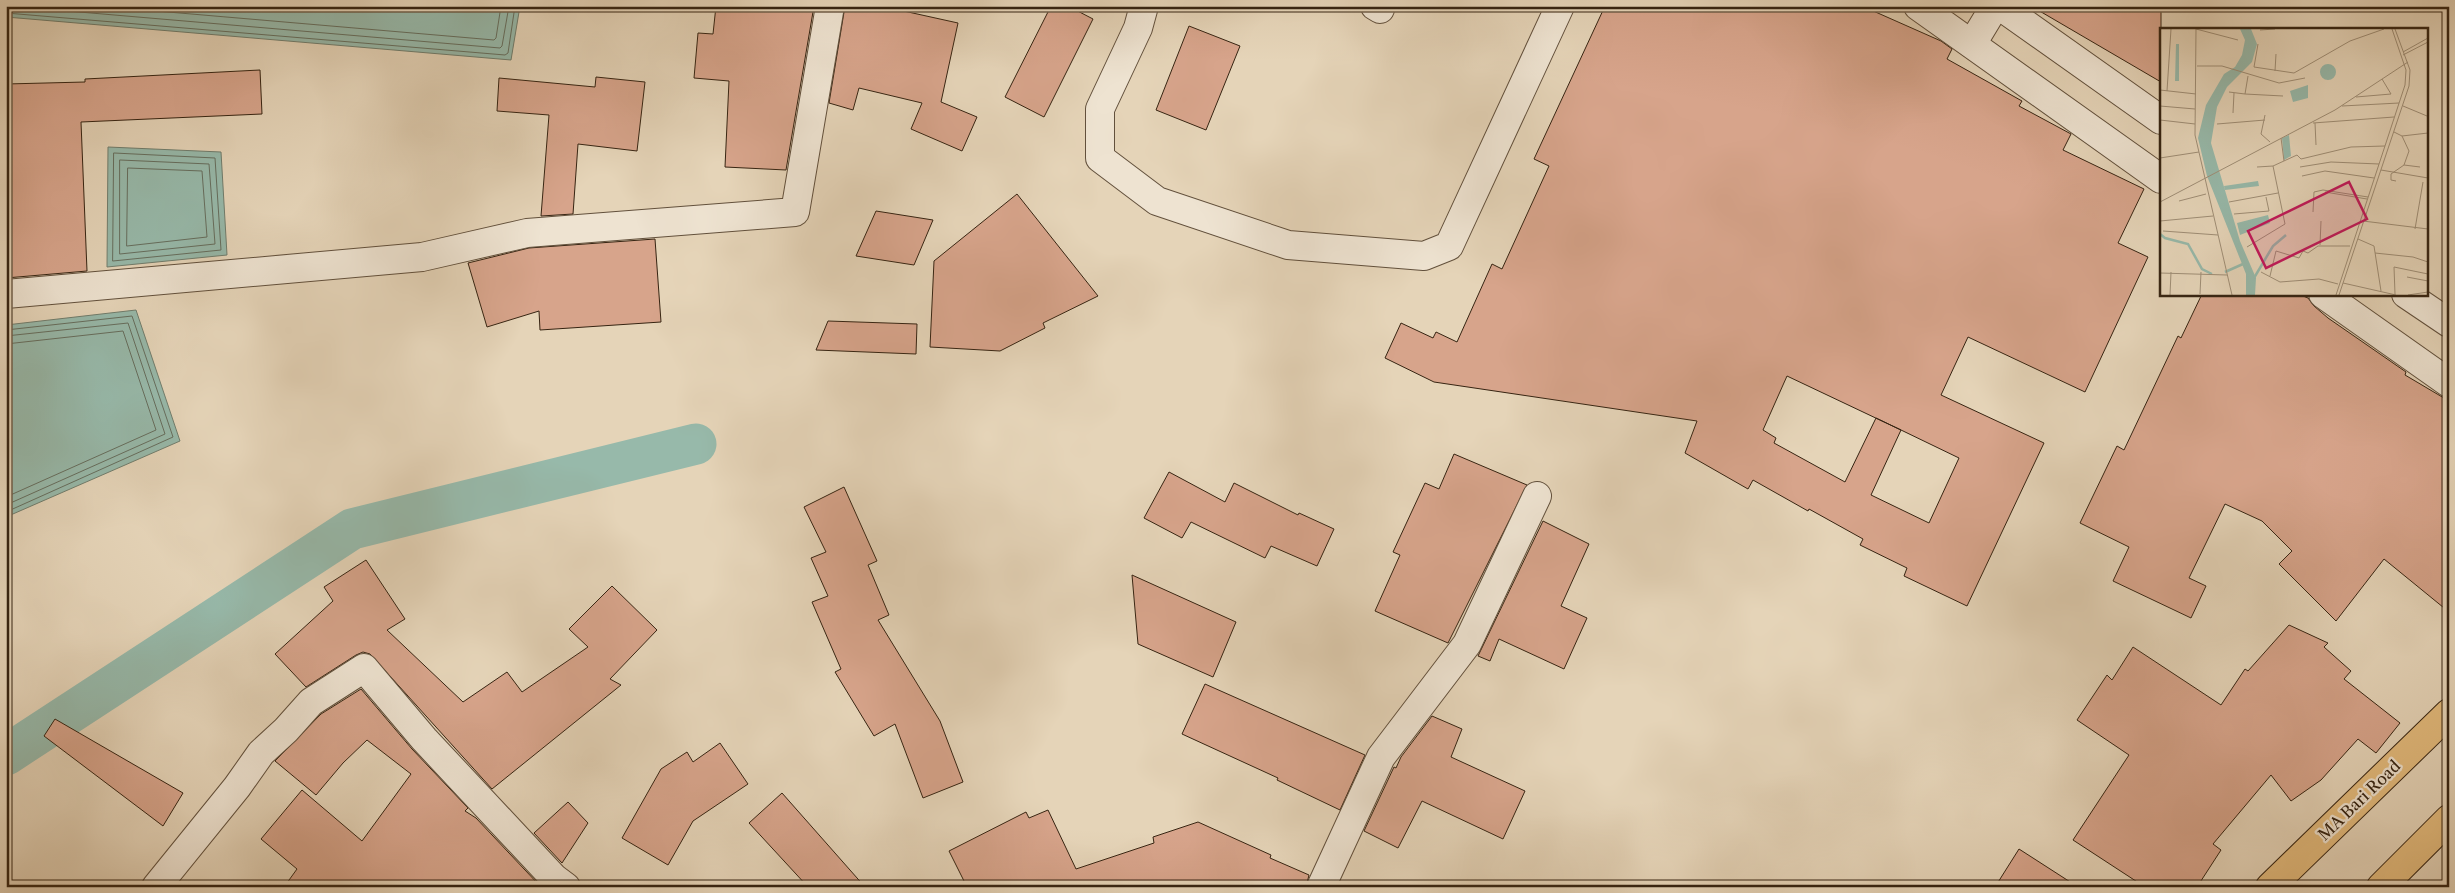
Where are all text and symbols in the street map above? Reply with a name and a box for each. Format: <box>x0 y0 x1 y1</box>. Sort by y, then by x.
inset map <box>2160 28 2428 295</box>
street label: MA Bari Road <box>2314 756 2405 844</box>

